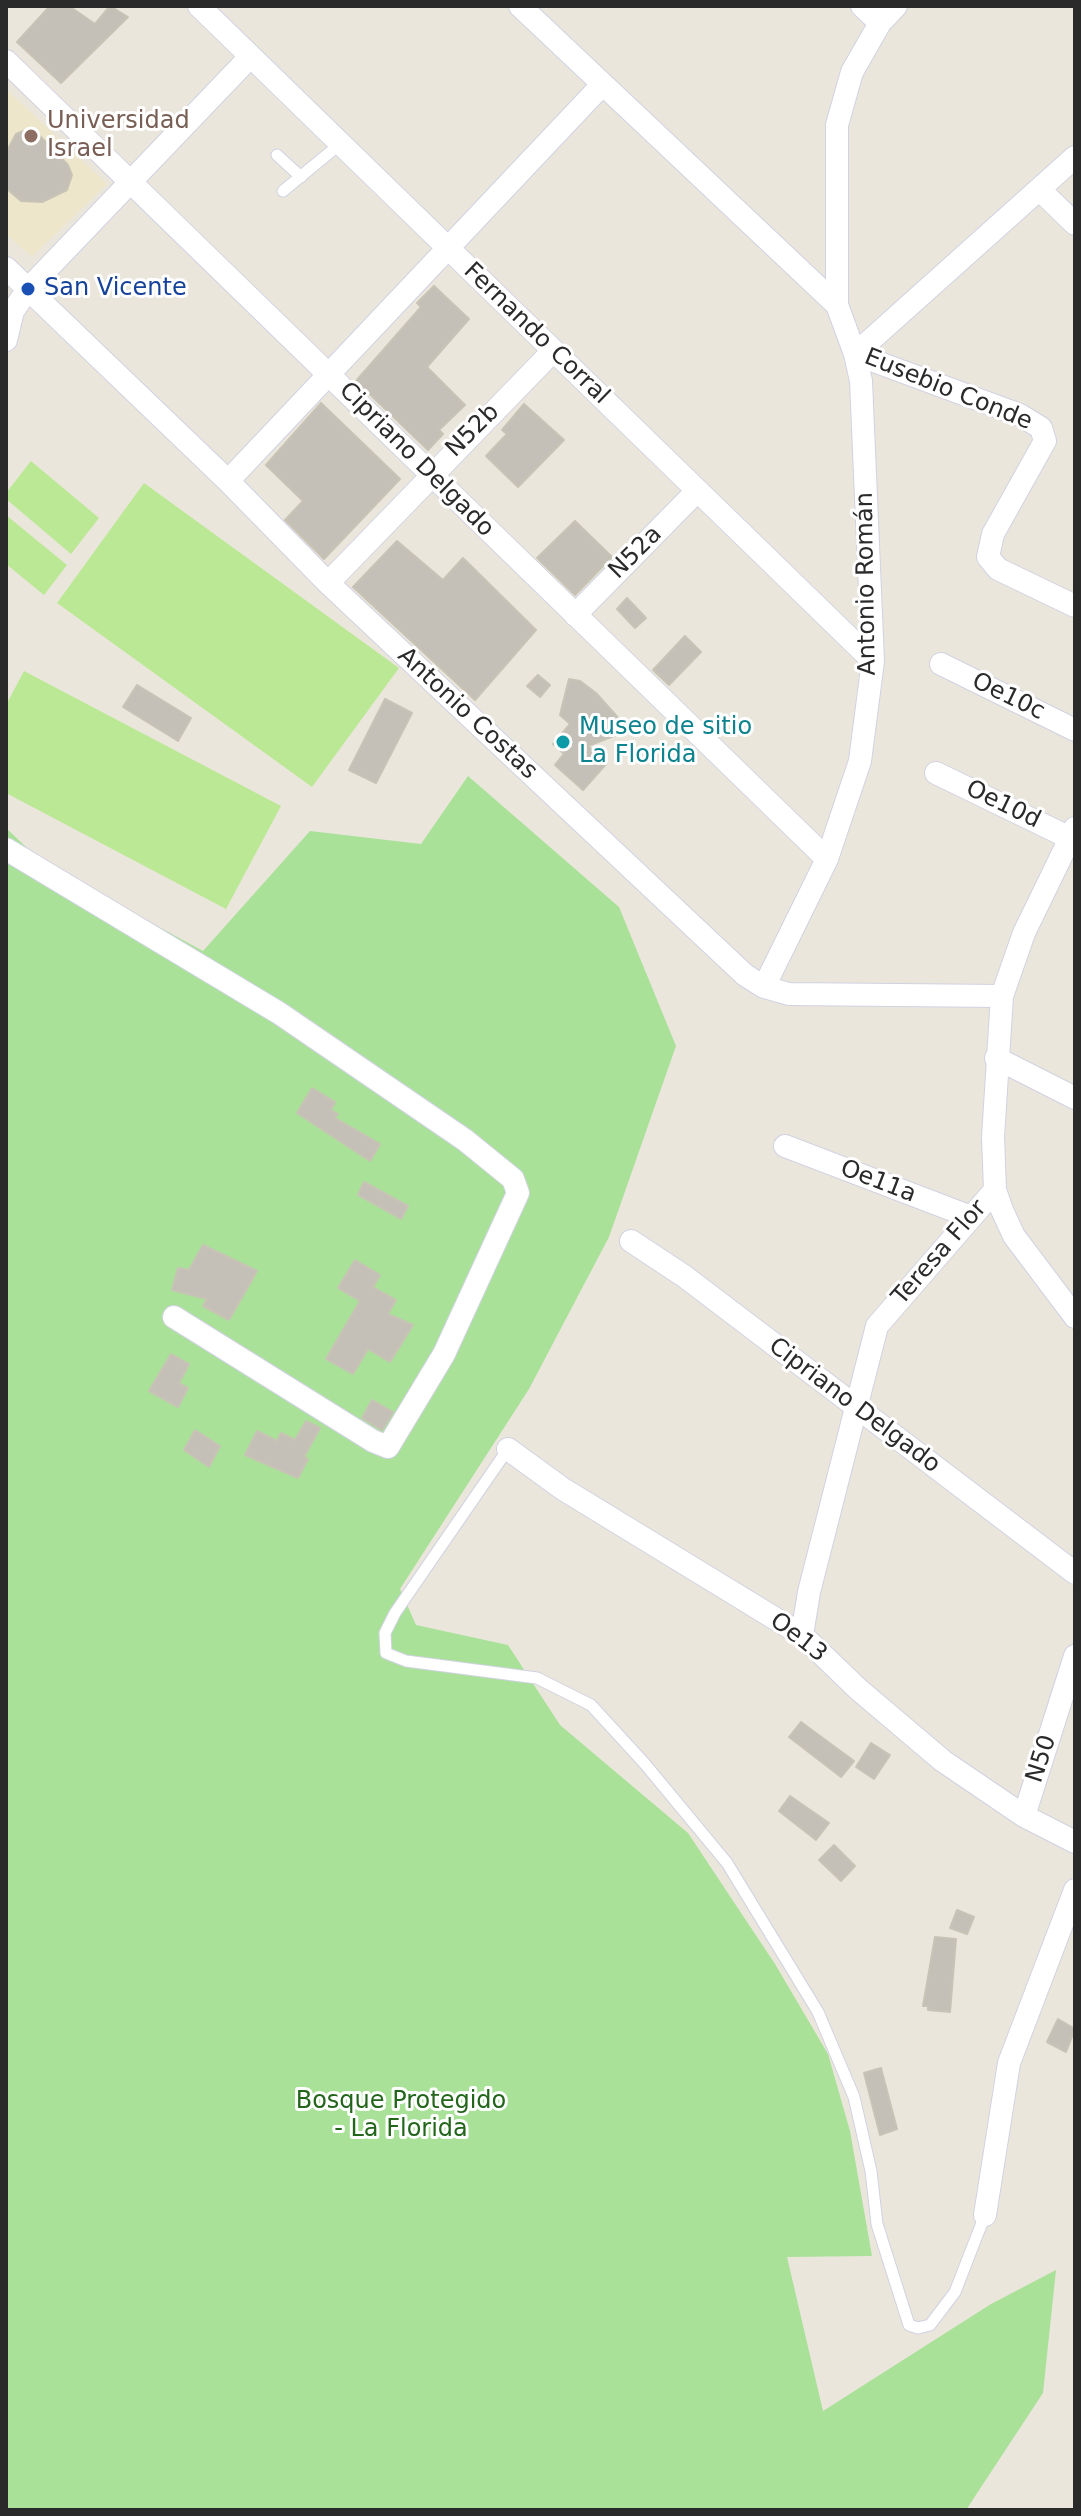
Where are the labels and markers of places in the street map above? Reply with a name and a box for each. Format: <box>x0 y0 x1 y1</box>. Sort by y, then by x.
place label: Universidad Israel <box>47 108 190 164</box>
marker: Universidad Israel <box>22 127 40 145</box>
place label: San Vicente <box>44 275 187 303</box>
marker: San Vicente <box>19 280 37 298</box>
place label: Museo de sitio La Florida <box>579 714 752 770</box>
marker: Museo de sitio La Florida <box>554 733 572 751</box>

